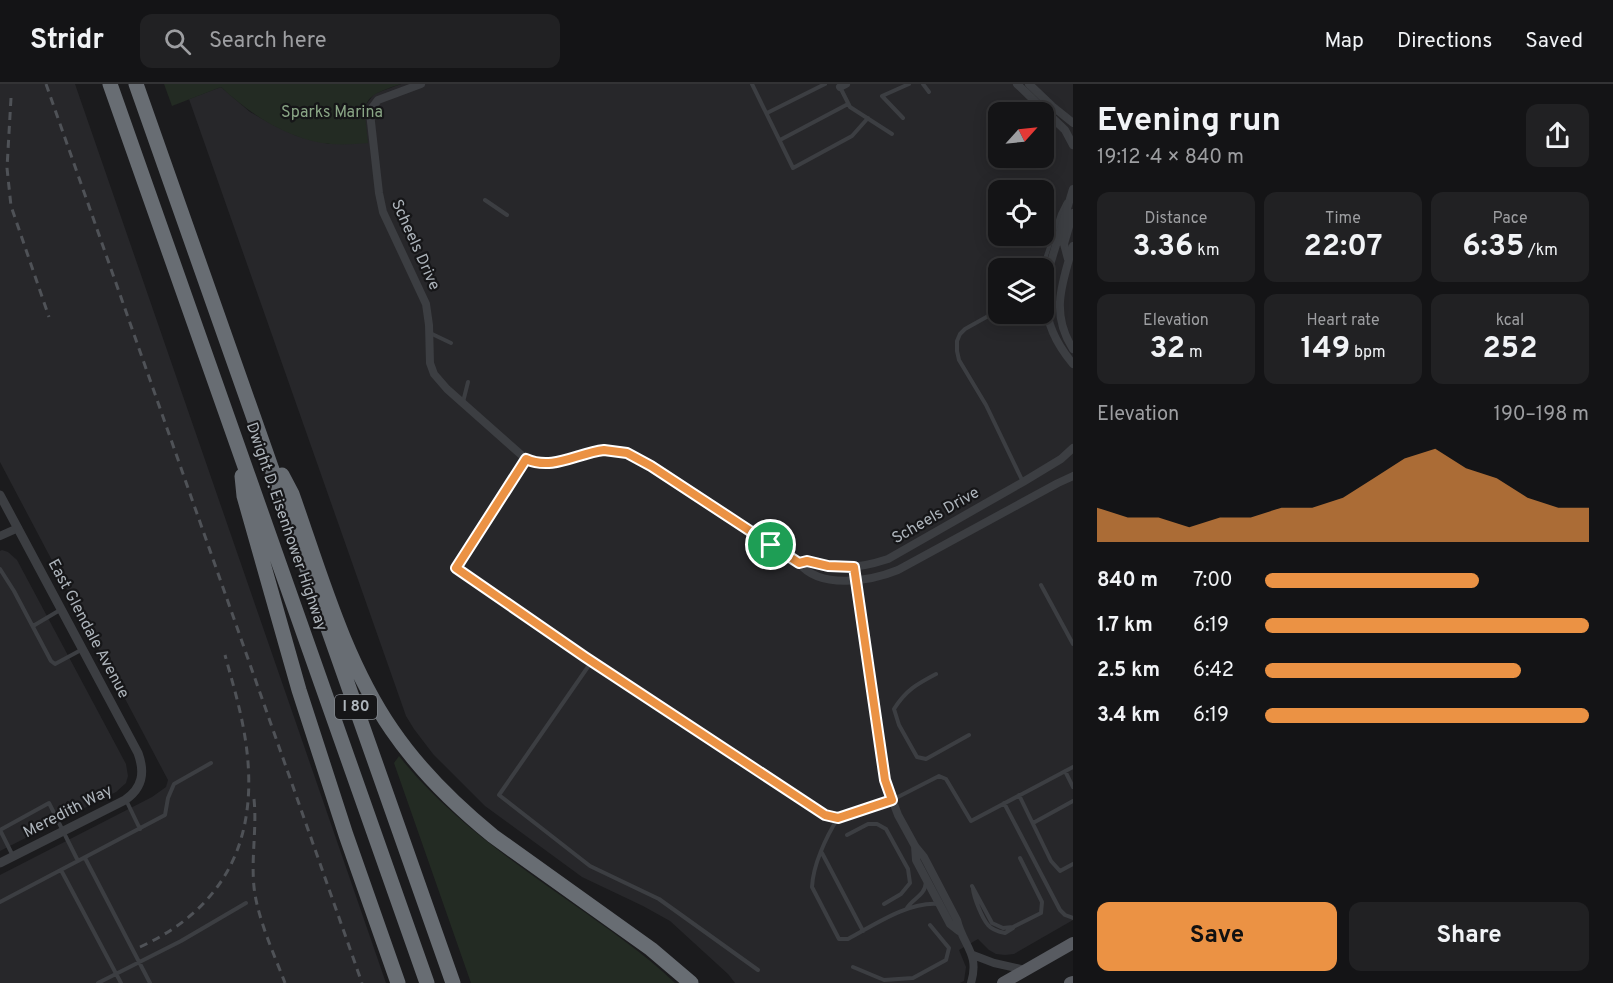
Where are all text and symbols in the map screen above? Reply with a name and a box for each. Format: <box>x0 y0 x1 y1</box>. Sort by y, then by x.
search box <box>140 14 560 68</box>
text: Stridr <box>30 23 104 59</box>
icon: search <box>161 25 194 58</box>
text: Search here <box>209 28 327 55</box>
text: Map <box>1324 28 1364 55</box>
text: Directions <box>1397 28 1492 55</box>
text: Saved <box>1525 28 1583 55</box>
text: Evening run <box>1097 101 1281 143</box>
north arrow <box>988 102 1054 168</box>
map controls <box>988 102 1054 324</box>
park label: Sparks Marina <box>281 103 383 123</box>
button: share <box>1526 104 1589 167</box>
text: 19:12 · 4 × 840 m <box>1097 145 1244 171</box>
button: locate <box>988 180 1054 246</box>
street label: Scheels Drive <box>386 196 444 294</box>
text: Distance <box>1145 209 1207 229</box>
text: Time <box>1325 209 1361 229</box>
text: Pace <box>1492 209 1528 229</box>
text: 3.36 <box>1133 229 1194 266</box>
text: 22:07 <box>1303 229 1383 266</box>
text: 6:35 <box>1462 229 1524 266</box>
text: km <box>1194 241 1219 261</box>
text: /km <box>1524 241 1558 261</box>
button: layers <box>988 258 1054 324</box>
text: Elevation <box>1143 311 1209 331</box>
text: Heart rate <box>1306 311 1380 331</box>
text: kcal <box>1496 311 1524 331</box>
text: 32 <box>1149 331 1185 368</box>
text: 149 <box>1301 331 1350 368</box>
text: 252 <box>1482 331 1538 368</box>
text: m <box>1185 343 1203 363</box>
text: bpm <box>1350 343 1385 363</box>
text: Elevation <box>1097 402 1179 428</box>
text: 190–198 m <box>1493 402 1589 428</box>
street label: Dwight D. Eisenhower Highway <box>241 420 331 634</box>
street label: Scheels Drive <box>889 483 983 549</box>
pin <box>745 519 796 570</box>
icon: arrive <box>754 528 787 561</box>
street label: East Glendale Avenue <box>43 556 133 702</box>
text: 840 m <box>1097 568 1158 594</box>
text: 7:00 <box>1193 568 1233 594</box>
text: 1.7 km <box>1097 613 1153 639</box>
text: 6:19 <box>1193 613 1229 639</box>
text: 2.5 km <box>1097 658 1160 684</box>
text: 6:42 <box>1193 658 1234 684</box>
road number: I 80 <box>335 695 377 719</box>
text: 3.4 km <box>1097 703 1160 729</box>
text: 6:19 <box>1193 703 1229 729</box>
street label: Meredith Way <box>20 781 116 843</box>
button: Save <box>1097 902 1337 971</box>
button: Share <box>1349 902 1589 971</box>

